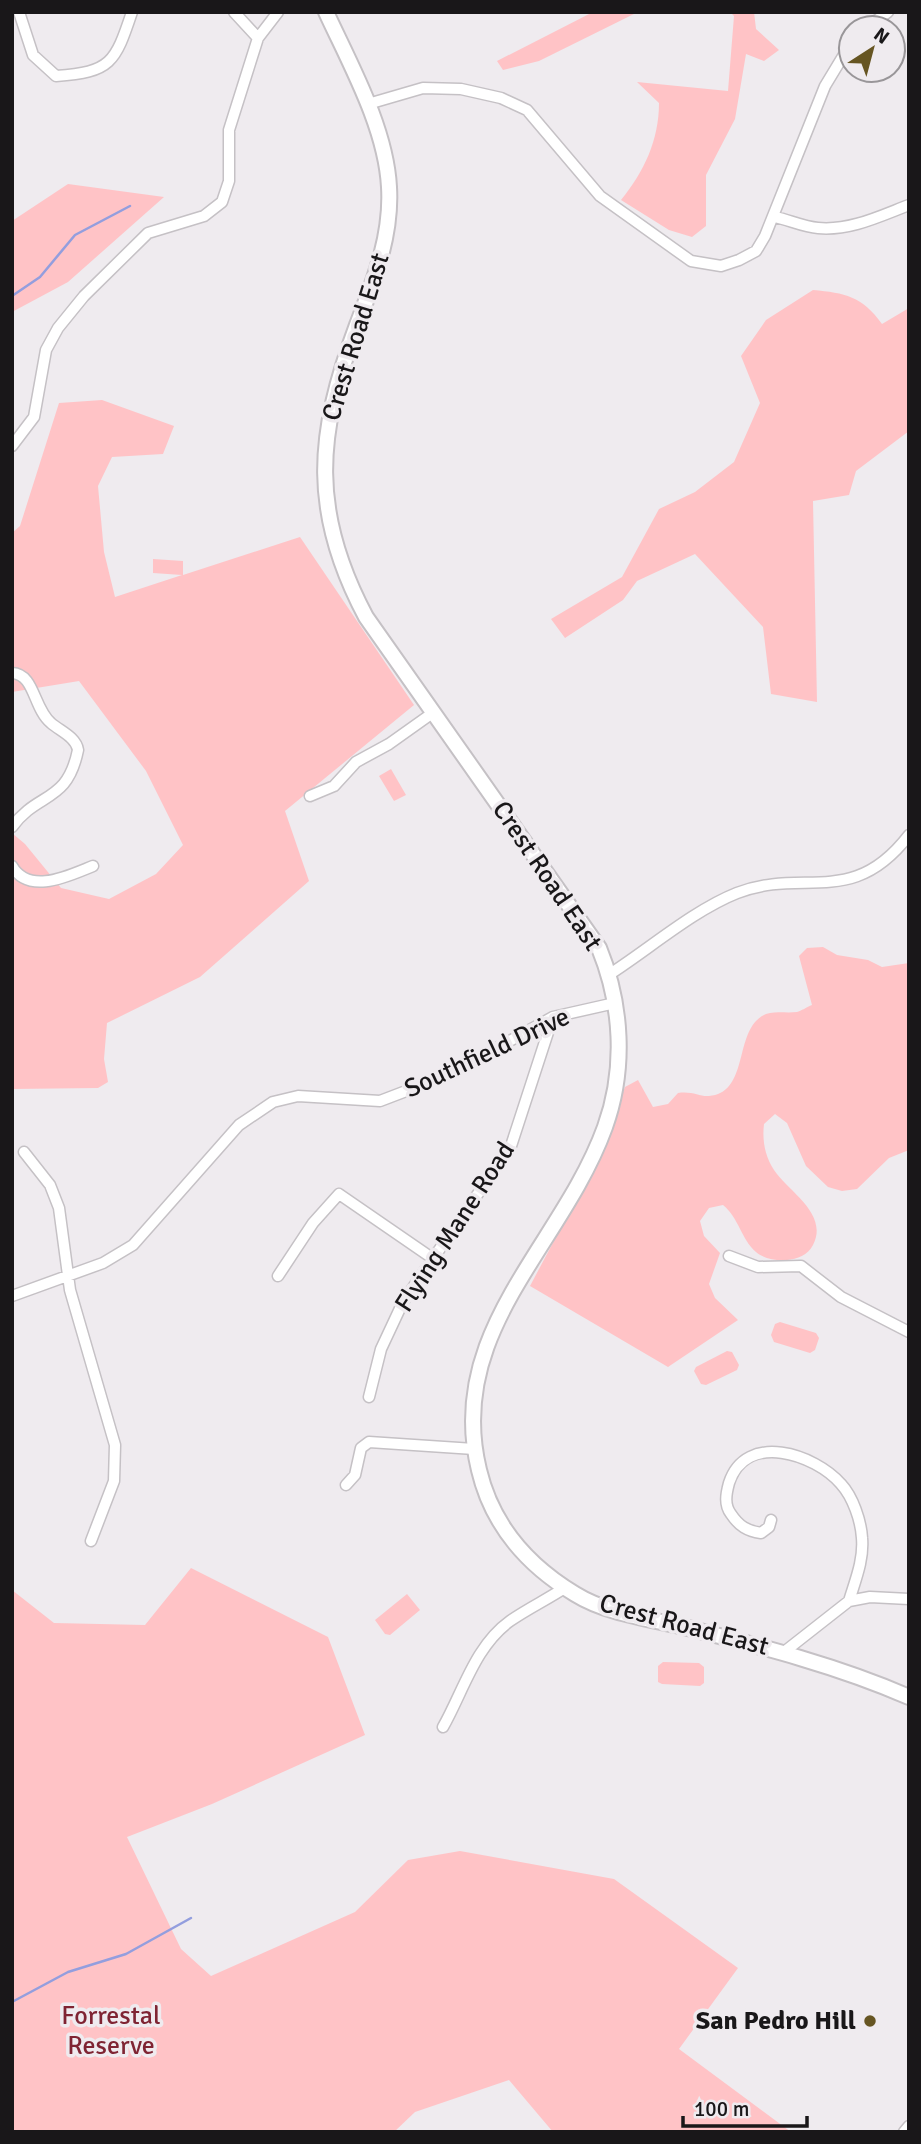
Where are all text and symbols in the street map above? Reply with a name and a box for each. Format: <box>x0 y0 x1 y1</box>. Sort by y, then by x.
north arrow <box>837 14 907 84</box>
text: N <box>869 22 894 50</box>
street label: Crest Road East <box>315 249 397 425</box>
street label: Crest Road East <box>485 795 609 957</box>
street label: Southfield Drive <box>399 1001 575 1105</box>
street label: Flying Mane Road <box>388 1136 522 1318</box>
street label: Crest Road East <box>596 1587 772 1663</box>
park label: Forrestal Reserve <box>61 2000 161 2062</box>
place label: San Pedro Hill <box>696 2005 856 2037</box>
marker: San Pedro Hill <box>862 2013 878 2029</box>
scale bar <box>683 2084 807 2128</box>
text: 100 m <box>694 2096 749 2122</box>

